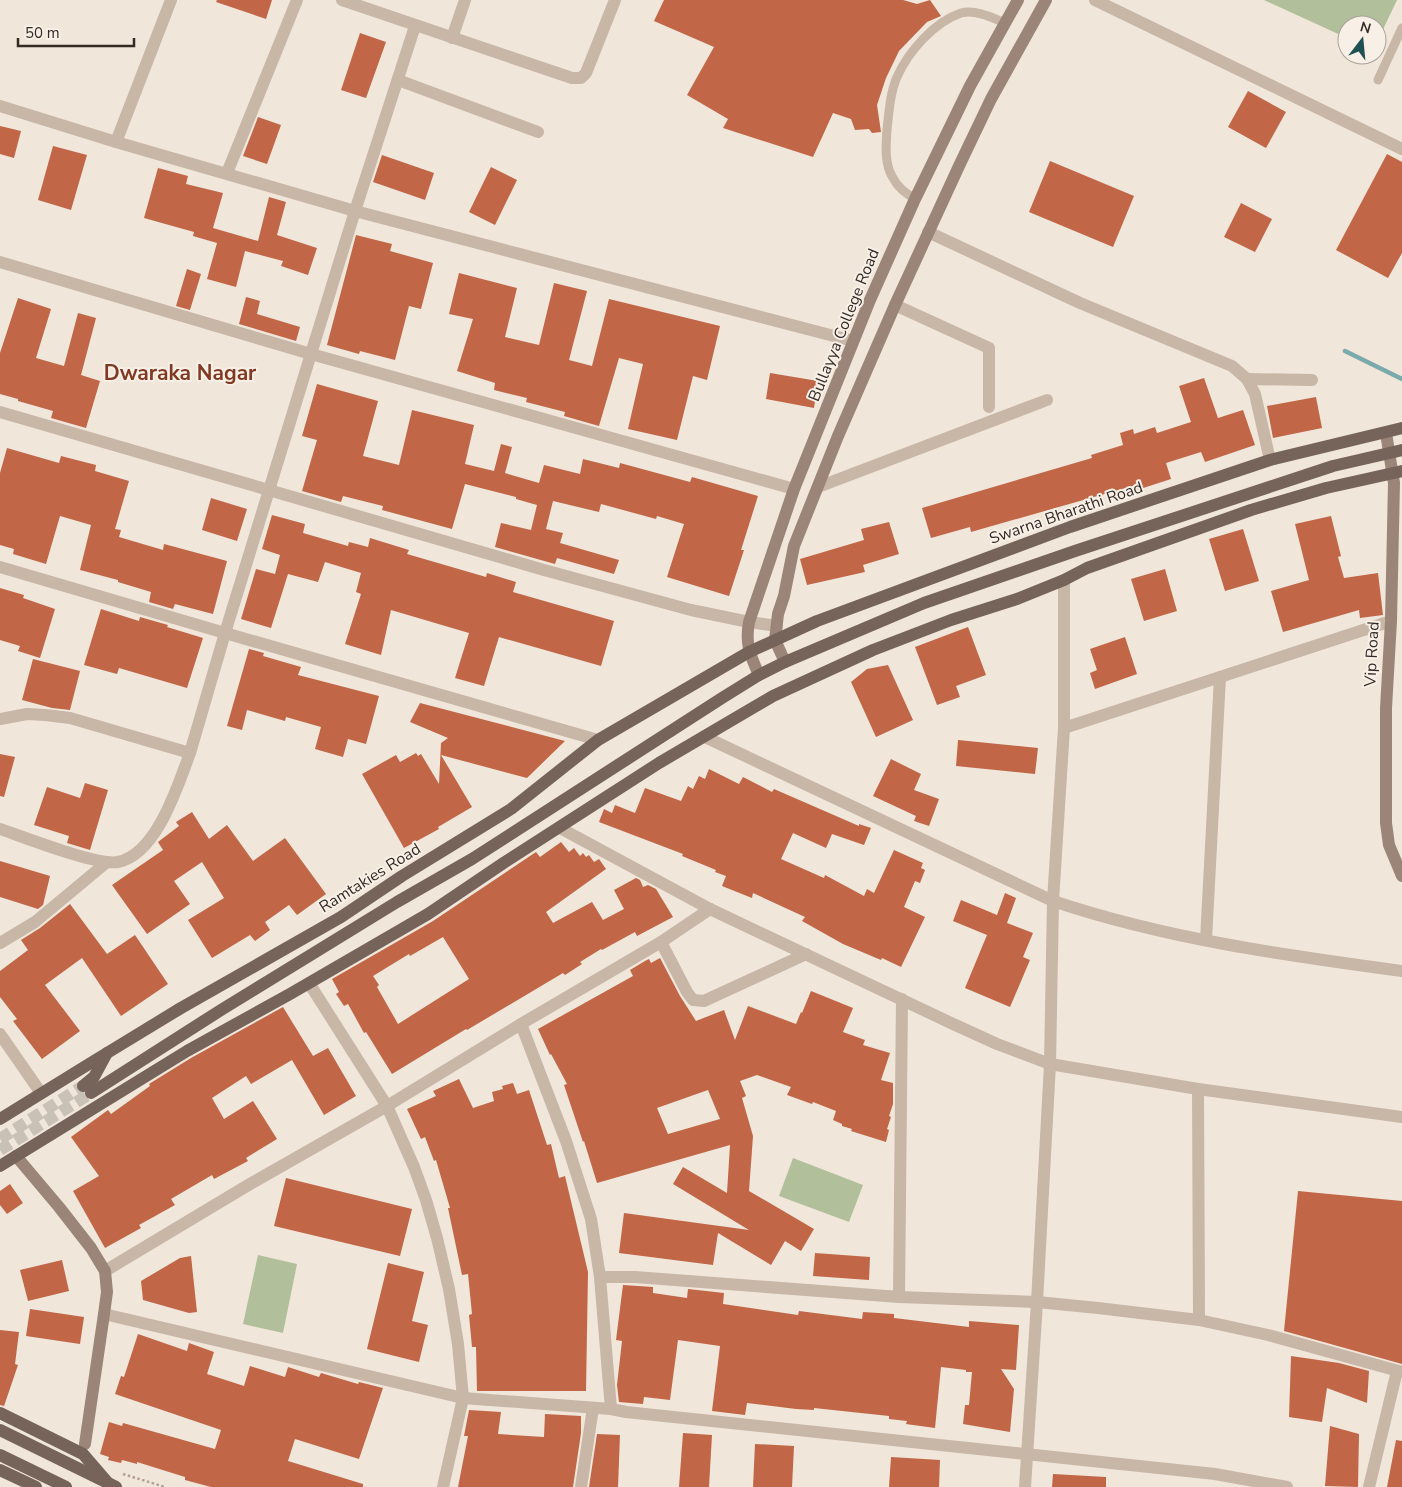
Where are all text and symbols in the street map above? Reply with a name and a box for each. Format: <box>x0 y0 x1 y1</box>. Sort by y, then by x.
scale bar <box>18 15 134 47</box>
north arrow <box>1337 15 1387 65</box>
text: N <box>1358 17 1373 39</box>
text: 50 m <box>25 23 60 43</box>
street label: Bullayya College Road <box>803 245 885 405</box>
district label: Dwaraka Nagar <box>104 359 257 387</box>
street label: Swarna Bharathi Road <box>986 476 1146 550</box>
street label: Vip Road <box>1359 621 1385 688</box>
street label: Ramtakies Road <box>315 838 425 918</box>

